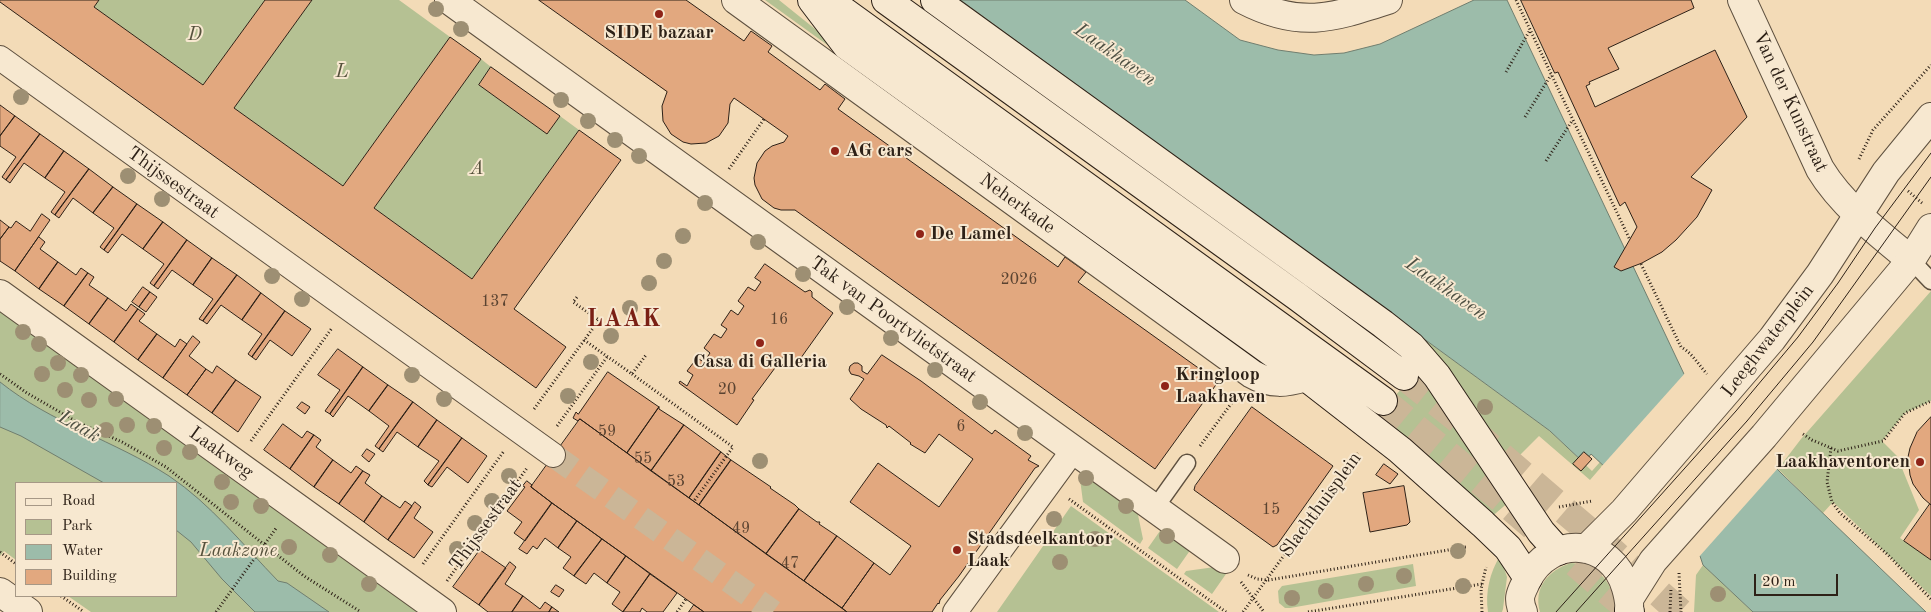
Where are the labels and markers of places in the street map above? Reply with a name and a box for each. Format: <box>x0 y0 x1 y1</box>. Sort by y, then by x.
marker: SIDE bazaar <box>653 8 665 20</box>
place label: SIDE bazaar <box>604 22 714 44</box>
place label: AG cars <box>845 140 912 162</box>
marker: AG cars <box>829 145 841 157</box>
place label: De Lamel <box>930 223 1012 245</box>
marker: De Lamel <box>914 228 926 240</box>
marker: Casa di Galleria <box>754 337 766 349</box>
place label: Casa di Galleria <box>693 351 827 373</box>
place label: Kringloop Laakhaven <box>1175 364 1266 408</box>
marker: Kringloop Laakhaven <box>1159 380 1171 392</box>
place label: Laakhaventoren <box>1775 451 1910 473</box>
marker: Laakhaventoren <box>1914 456 1926 468</box>
place label: Stadsdeelkantoor Laak <box>967 528 1113 572</box>
marker: Stadsdeelkantoor Laak <box>951 544 963 556</box>

